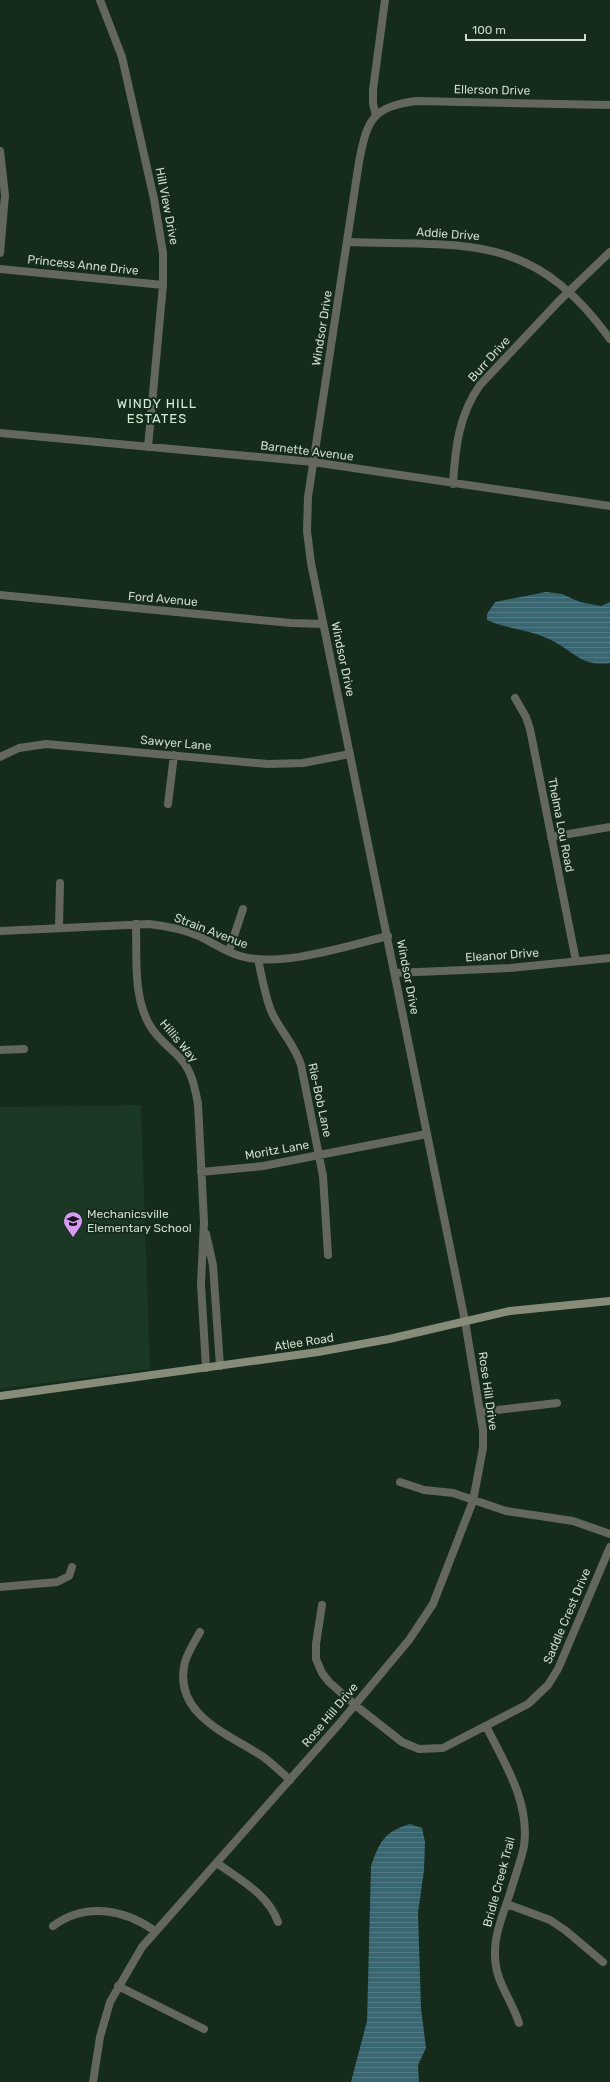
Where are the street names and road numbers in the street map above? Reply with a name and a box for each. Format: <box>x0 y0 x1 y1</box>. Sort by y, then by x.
street label: Ellerson Drive <box>454 82 531 98</box>
street label: Hill View Drive <box>153 166 181 246</box>
street label: Addie Drive <box>416 225 481 243</box>
street label: Princess Anne Drive <box>27 252 140 278</box>
street label: Windsor Drive <box>309 289 335 367</box>
street label: Burr Drive <box>465 333 513 384</box>
street label: Barnette Avenue <box>260 438 355 464</box>
street label: Ford Avenue <box>128 589 199 609</box>
street label: Windsor Drive <box>328 620 358 698</box>
street label: Sawyer Lane <box>140 733 212 753</box>
street label: Thelma Lou Road <box>545 777 577 873</box>
street label: Strain Avenue <box>172 910 250 952</box>
street label: Windsor Drive <box>394 938 422 1016</box>
street label: Eleanor Drive <box>465 945 540 965</box>
street label: Hillis Way <box>157 1017 201 1066</box>
street label: Rie-Bob Lane <box>305 1062 335 1139</box>
street label: Moritz Lane <box>244 1137 310 1163</box>
street label: Atlee Road <box>273 1330 335 1354</box>
street label: Rose Hill Drive <box>476 1351 501 1432</box>
street label: Saddle Crest Drive <box>540 1566 594 1666</box>
street label: Rose Hill Drive <box>299 1680 361 1750</box>
street label: Bridle Creek Trail <box>480 1835 518 1929</box>

